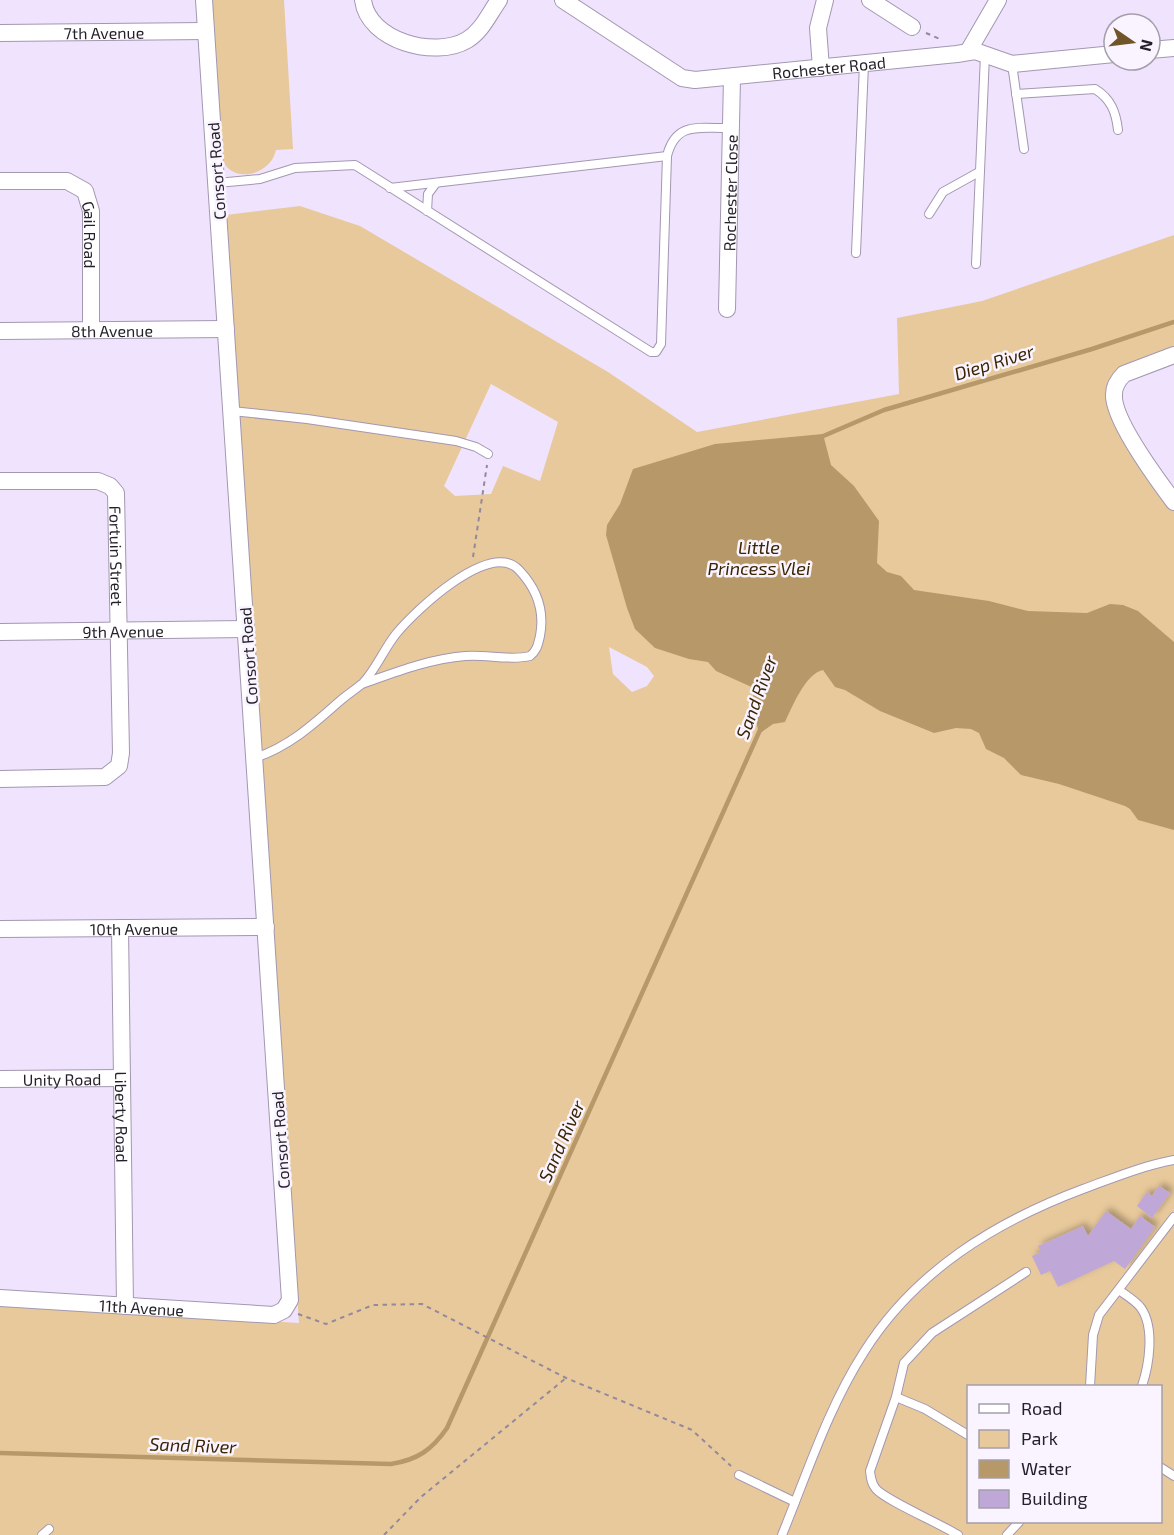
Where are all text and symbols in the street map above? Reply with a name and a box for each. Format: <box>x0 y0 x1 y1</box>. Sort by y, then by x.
north arrow <box>1102 12 1162 72</box>
street label: 7th Avenue <box>64 22 144 42</box>
text: N <box>1136 38 1158 54</box>
street label: Rochester Road <box>771 52 887 82</box>
street label: Consort Road <box>203 122 229 220</box>
street label: Rochester Close <box>719 134 740 252</box>
street label: Gail Road <box>79 198 101 268</box>
street label: 8th Avenue <box>71 320 153 340</box>
water label: Diep River <box>951 339 1037 385</box>
street label: Fortuin Street <box>107 505 128 606</box>
water label: Little Princess Vlei <box>708 536 811 579</box>
street label: Consort Road <box>235 607 261 705</box>
street label: 9th Avenue <box>82 621 164 640</box>
water label: Sand River <box>731 652 782 742</box>
street label: 10th Avenue <box>90 918 178 938</box>
street label: Unity Road <box>23 1069 101 1088</box>
street label: Liberty Road <box>112 1071 133 1163</box>
street label: Consort Road <box>267 1091 293 1189</box>
water label: Sand River <box>533 1096 589 1185</box>
street label: 11th Avenue <box>99 1295 185 1319</box>
legend <box>967 1385 1162 1523</box>
text: Road <box>1021 1397 1062 1419</box>
text: Park <box>1021 1427 1058 1449</box>
water label: Sand River <box>149 1432 238 1458</box>
text: Water <box>1021 1457 1071 1479</box>
text: Building <box>1021 1487 1088 1509</box>

